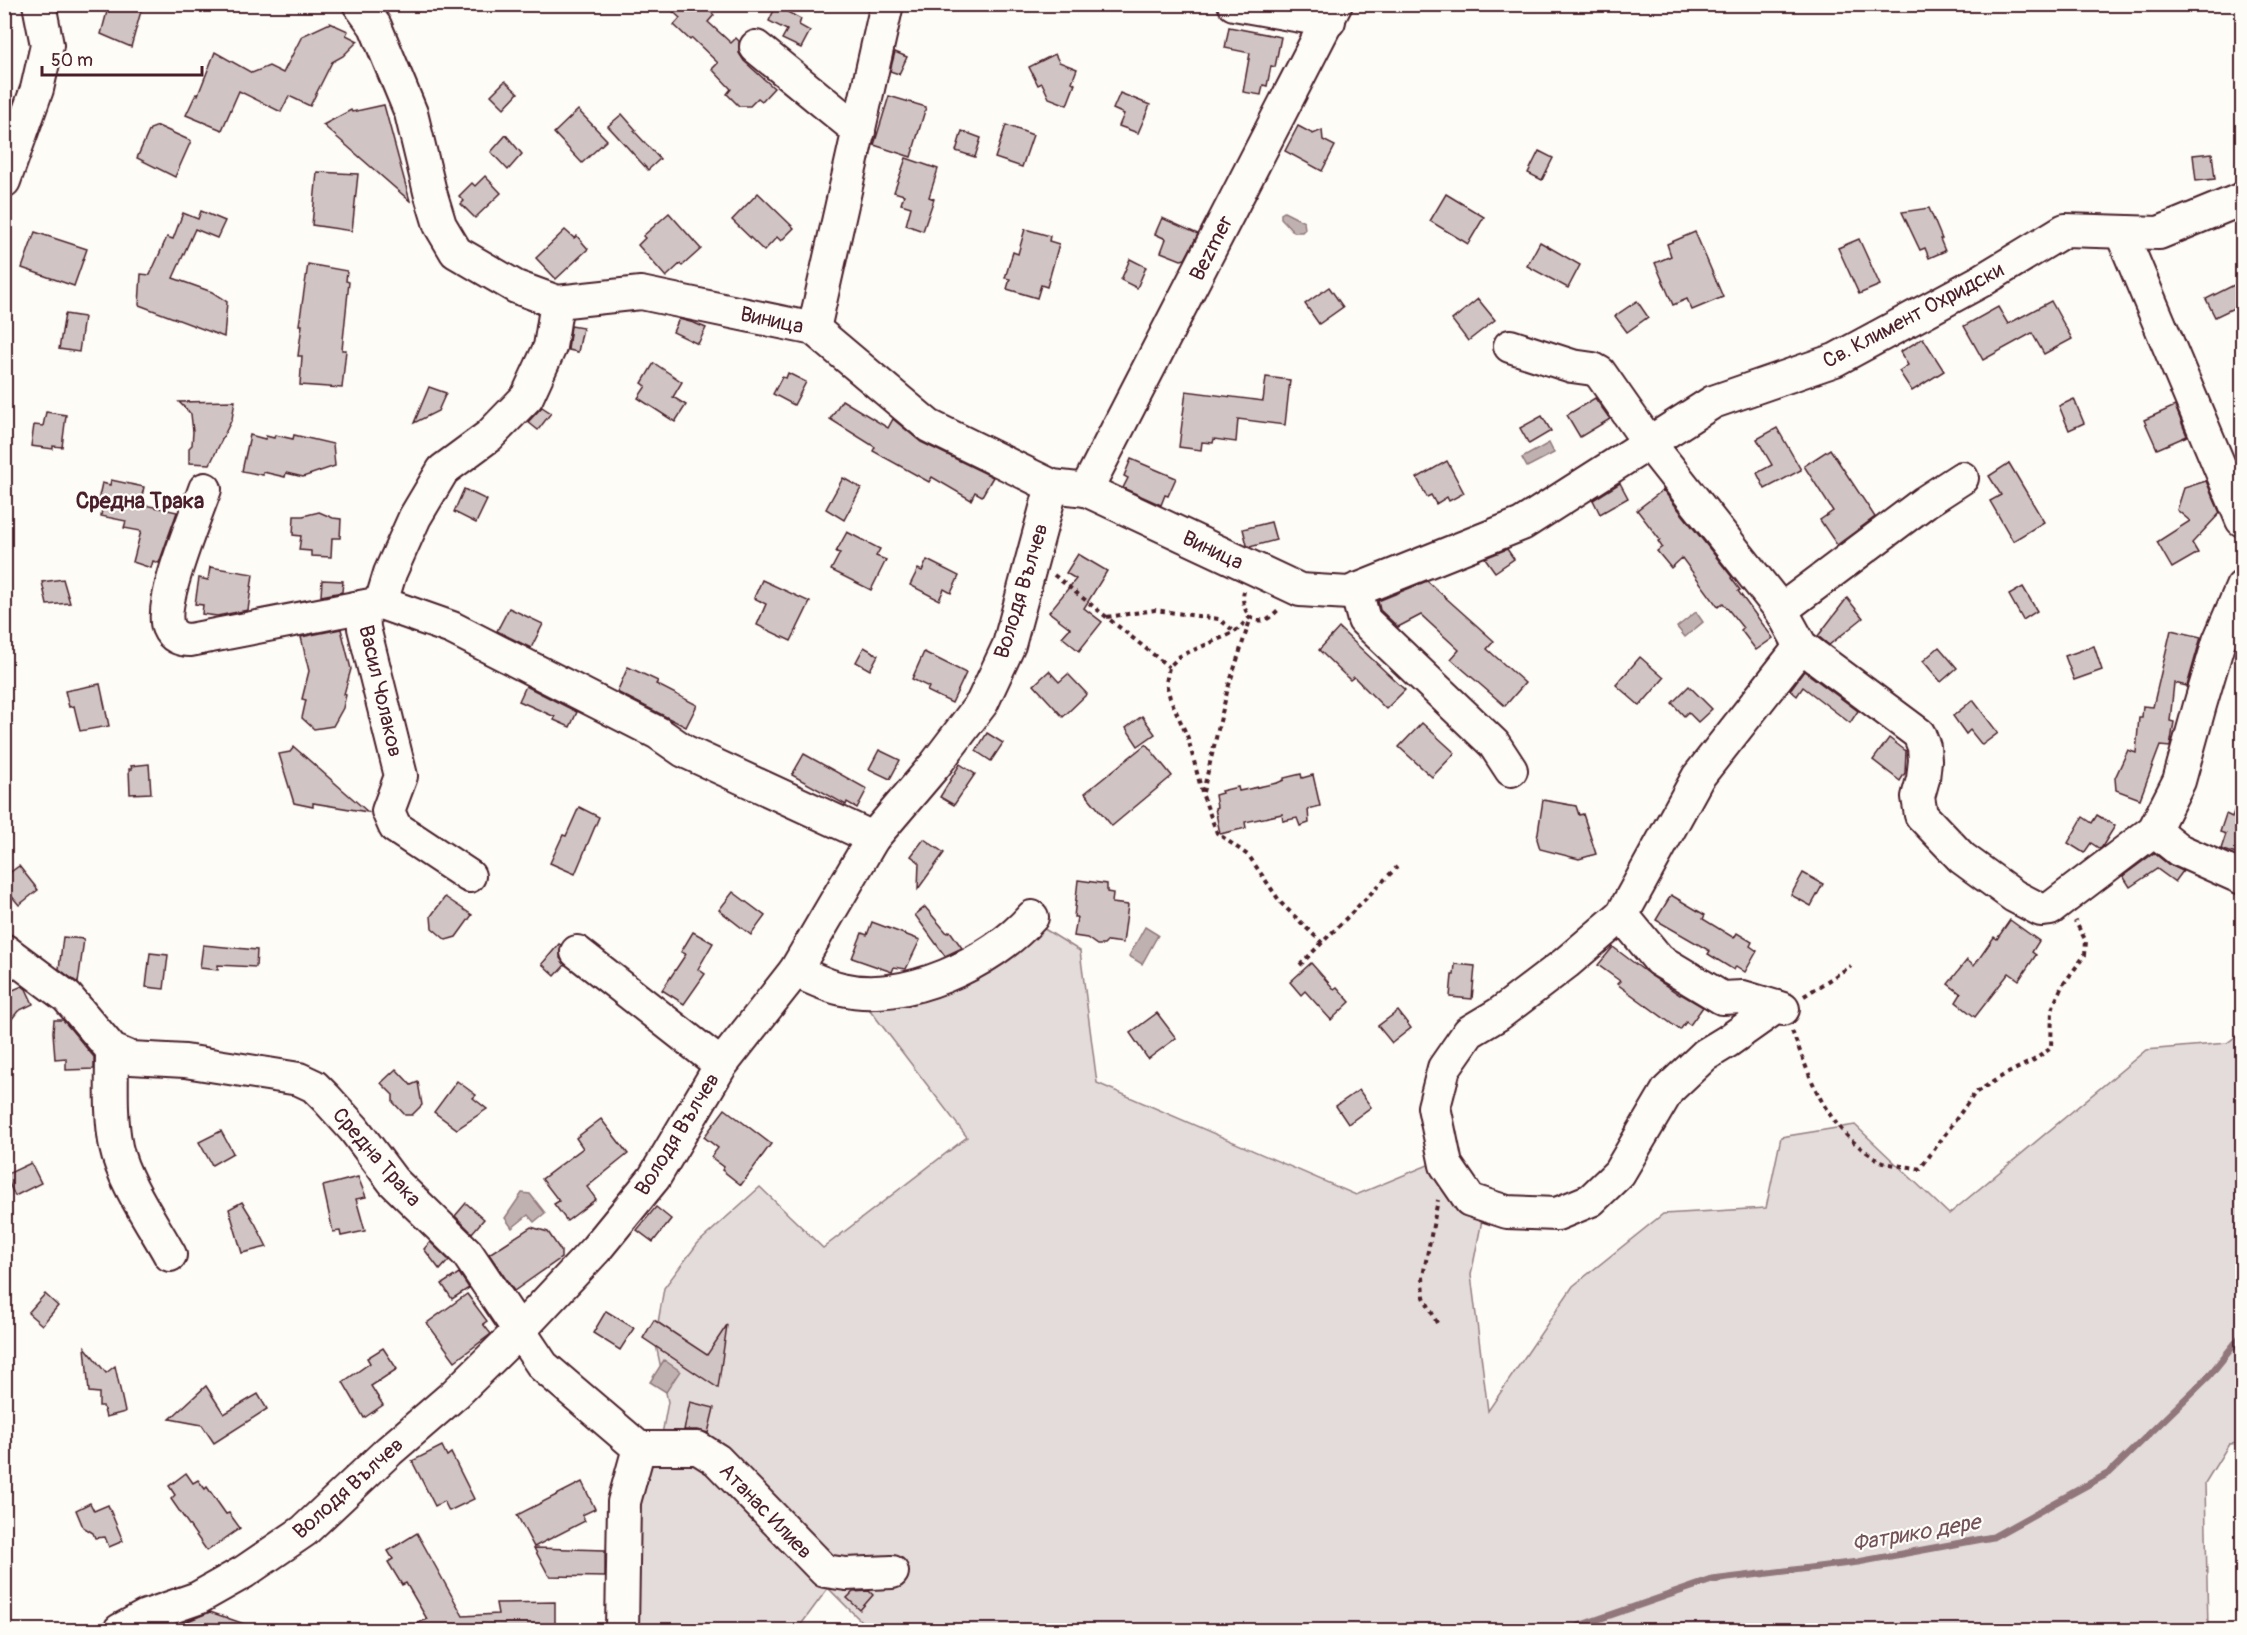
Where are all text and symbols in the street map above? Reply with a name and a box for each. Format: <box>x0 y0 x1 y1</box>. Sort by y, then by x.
scale bar <box>42 39 202 77</box>
text: 50 m <box>51 49 93 72</box>
street label: Bezmer <box>1184 211 1240 285</box>
street label: Св. Климент Охридски <box>1818 256 2008 375</box>
street label: Виница <box>738 301 806 340</box>
district label: Средна Трака <box>76 487 204 515</box>
street label: Володя Вълчев <box>988 520 1055 662</box>
street label: Виница <box>1178 525 1247 576</box>
street label: Васил Чолаков <box>352 623 409 760</box>
street label: Володя Вълчев <box>629 1068 726 1201</box>
street label: Средна Трака <box>326 1102 427 1212</box>
street label: Володя Вълчев <box>287 1432 409 1545</box>
street label: Атанас Илиев <box>713 1458 818 1565</box>
water label: Фатрико дере <box>1850 1508 1984 1558</box>

